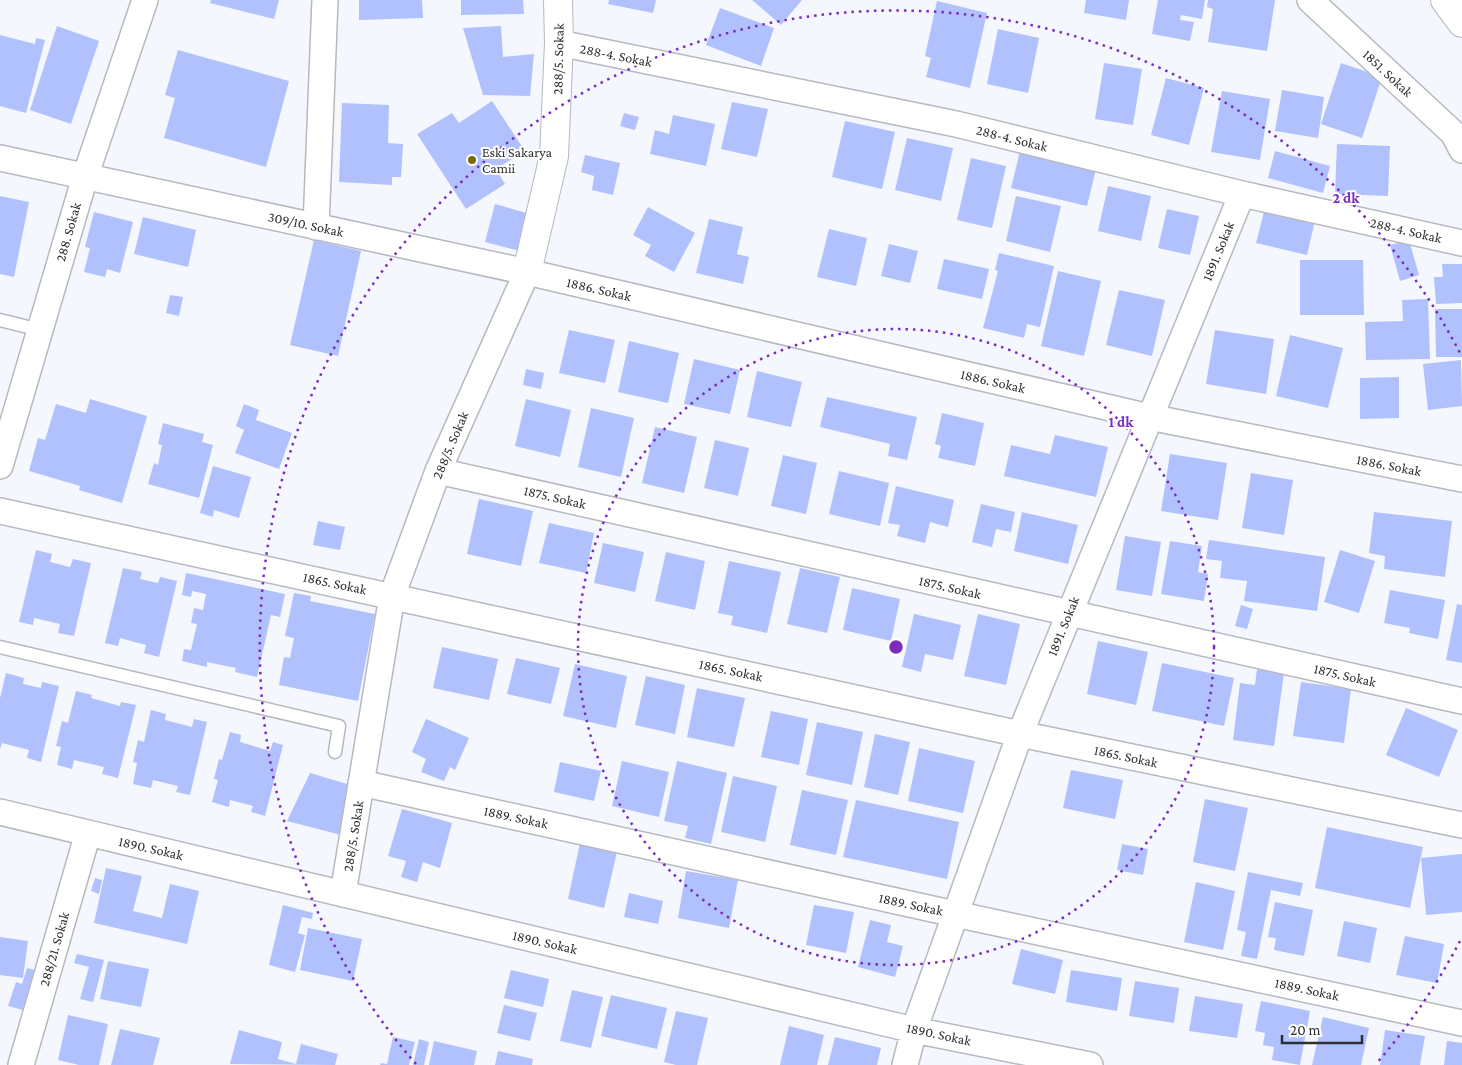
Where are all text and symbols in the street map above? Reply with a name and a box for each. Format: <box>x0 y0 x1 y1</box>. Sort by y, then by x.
street label: 288/5. Sokak <box>549 23 567 95</box>
street label: 288-4. Sokak <box>579 40 654 70</box>
street label: 1851. Sokak <box>1360 46 1416 100</box>
street label: 288-4. Sokak <box>975 121 1050 155</box>
place label: Eski Sakarya Camii <box>482 144 553 176</box>
marker: Eski Sakarya Camii <box>466 154 478 166</box>
text: 2 dk <box>1333 190 1360 206</box>
street label: 288. Sokak <box>52 200 84 263</box>
street label: 309/10. Sokak <box>267 208 346 240</box>
street label: 288-4. Sokak <box>1369 214 1444 246</box>
street label: 1891. Sokak <box>1199 219 1237 283</box>
street label: 1886. Sokak <box>565 274 633 304</box>
street label: 1886. Sokak <box>959 366 1027 396</box>
street label: 288/5. Sokak <box>429 409 471 481</box>
text: 1 dk <box>1109 414 1134 430</box>
street label: 1886. Sokak <box>1355 451 1423 479</box>
street label: 1875. Sokak <box>522 482 588 512</box>
street label: 1865. Sokak <box>302 568 369 598</box>
street label: 1875. Sokak <box>917 572 983 602</box>
street label: 1891. Sokak <box>1044 594 1082 658</box>
centre of rings <box>887 638 905 656</box>
street label: 1865. Sokak <box>698 655 765 685</box>
street label: 1875. Sokak <box>1312 660 1378 690</box>
street label: 1865. Sokak <box>1093 741 1160 771</box>
street label: 288/5. Sokak <box>339 799 367 873</box>
street label: 1889. Sokak <box>482 802 550 832</box>
street label: 1890. Sokak <box>117 833 185 863</box>
street label: 1889. Sokak <box>877 889 945 919</box>
street label: 288/21. Sokak <box>36 910 72 988</box>
street label: 1890. Sokak <box>511 927 579 957</box>
street label: 1889. Sokak <box>1273 974 1341 1004</box>
scale bar <box>1282 1012 1362 1044</box>
street label: 1890. Sokak <box>905 1019 973 1049</box>
text: 20 m <box>1290 1022 1321 1038</box>

